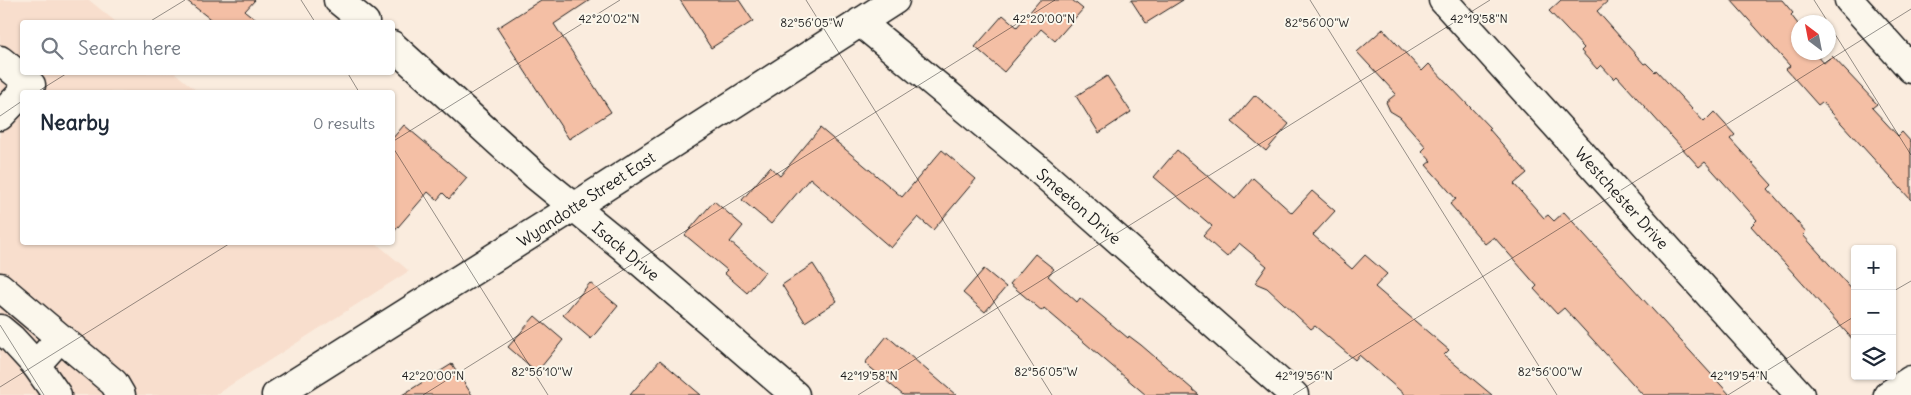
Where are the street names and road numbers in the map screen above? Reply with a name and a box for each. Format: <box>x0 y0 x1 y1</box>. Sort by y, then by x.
street label: Westchester Drive <box>1571 143 1673 253</box>
street label: Wyandotte Street East <box>513 147 659 251</box>
street label: Smeeton Drive <box>1033 164 1125 248</box>
street label: Isack Drive <box>588 217 664 285</box>

